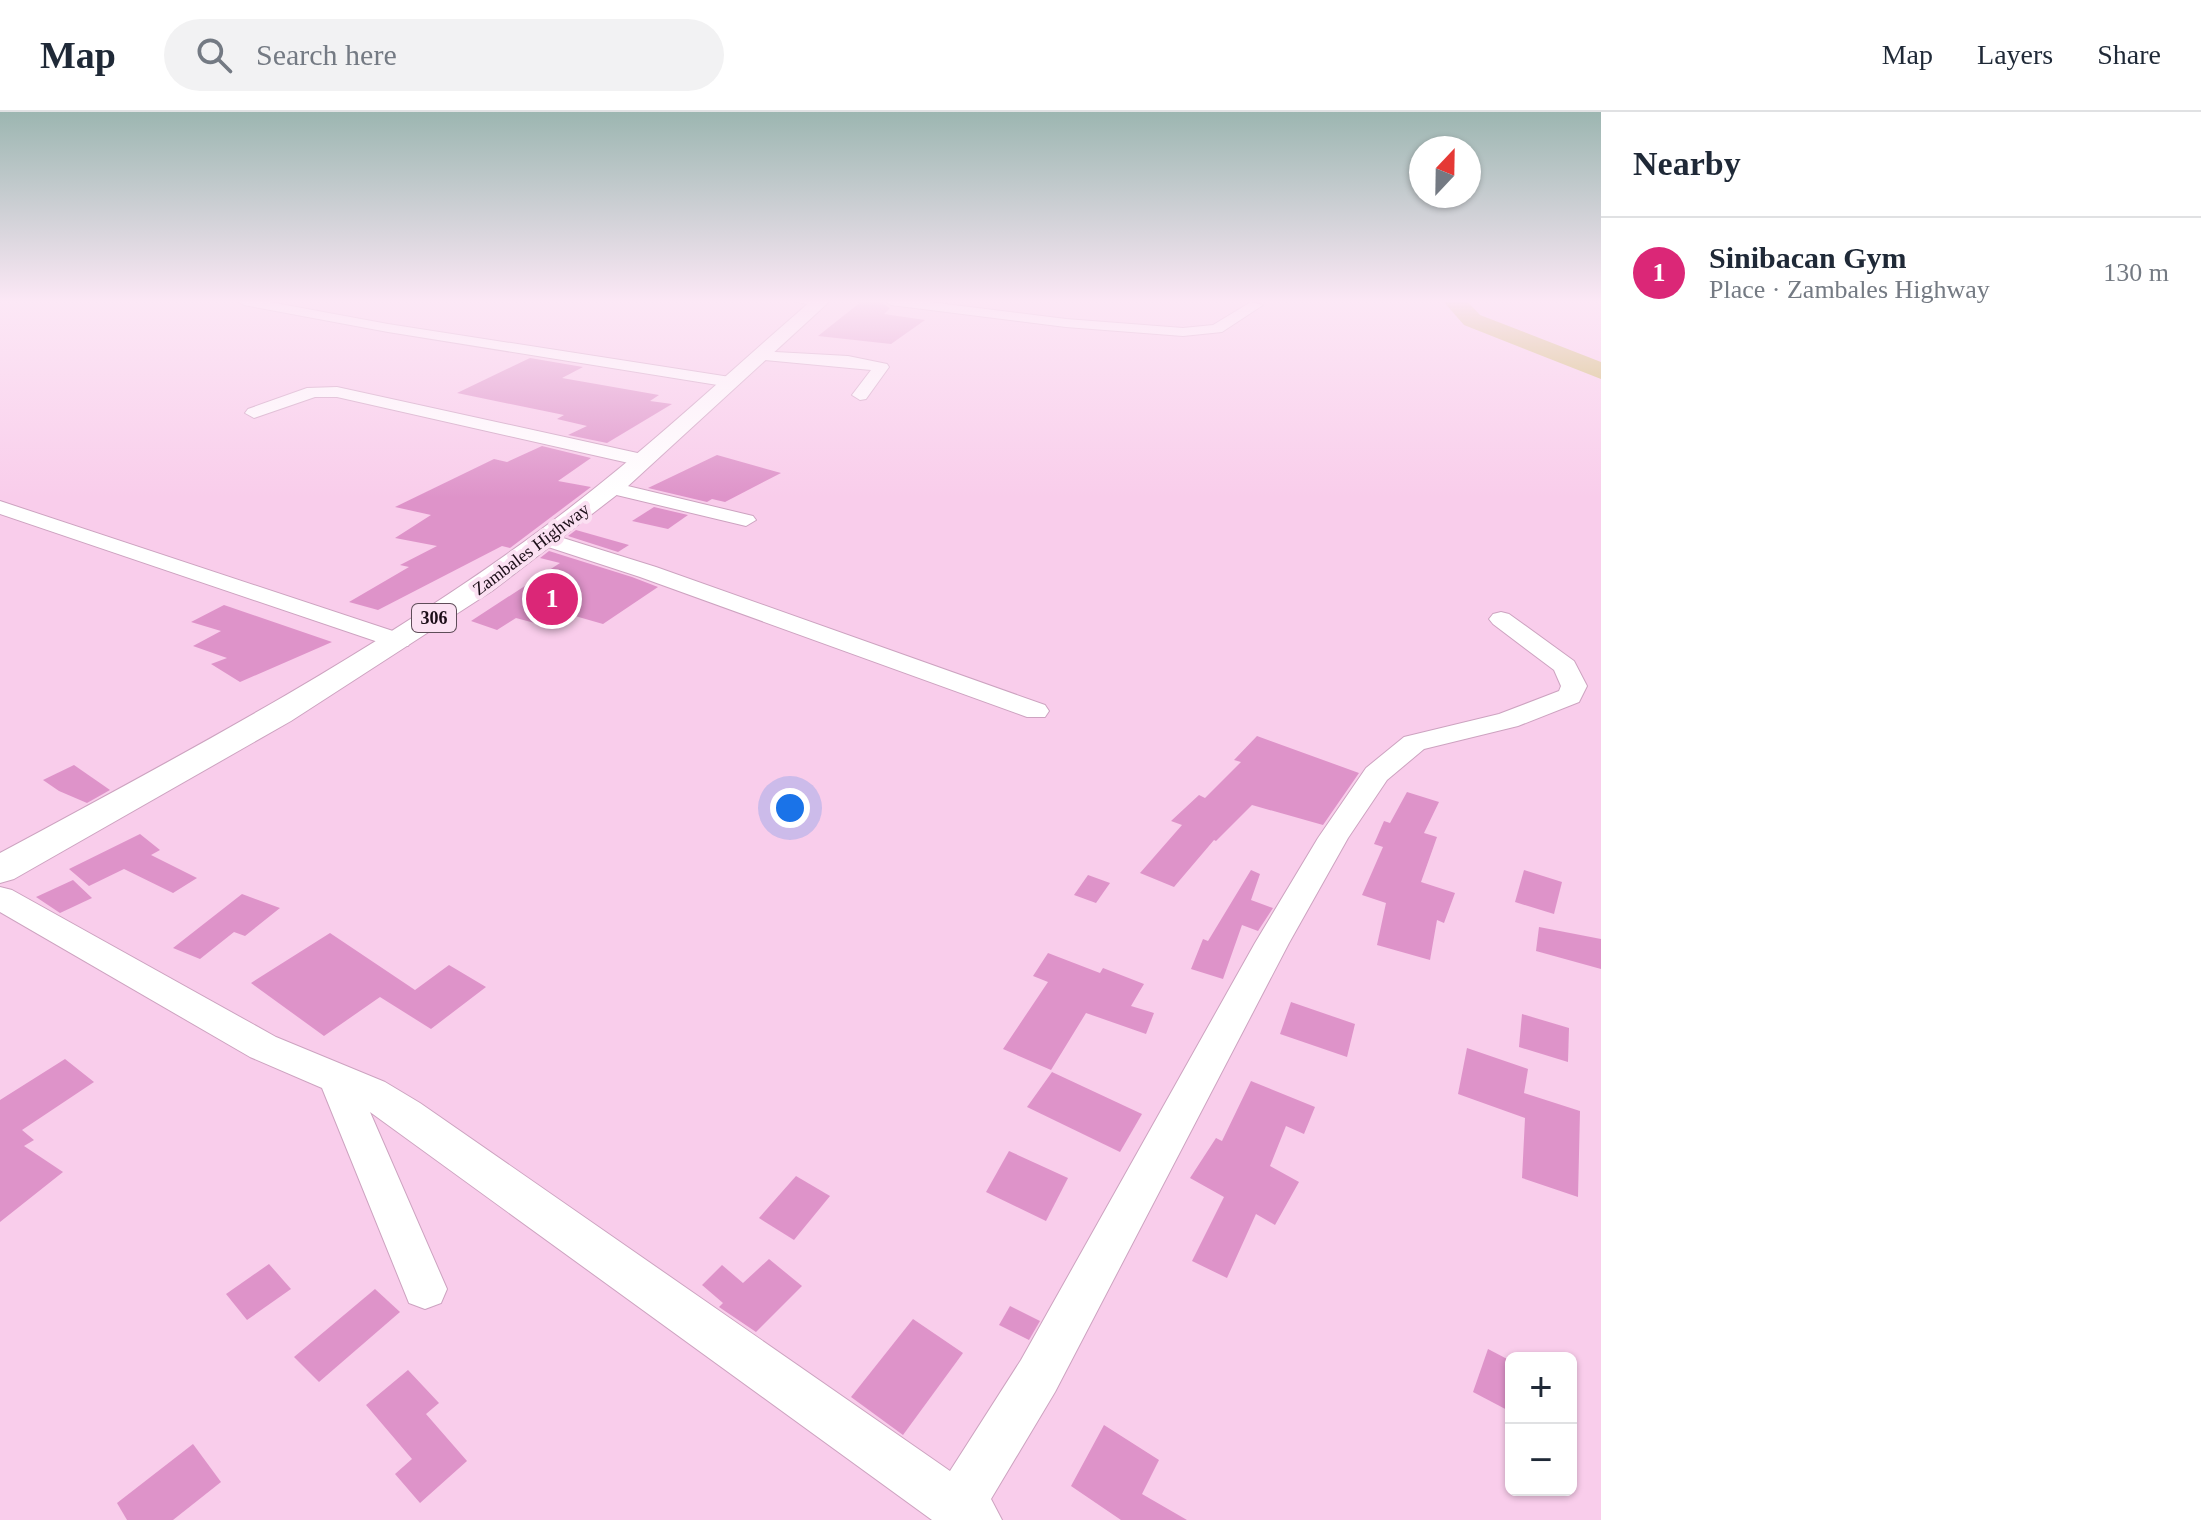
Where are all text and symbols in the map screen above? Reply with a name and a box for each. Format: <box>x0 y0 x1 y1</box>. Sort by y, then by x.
search box <box>164 19 724 91</box>
icon: search <box>192 33 236 77</box>
text: Map <box>40 34 116 76</box>
text: Search here <box>256 38 397 71</box>
text: Map <box>1882 39 1933 70</box>
text: Layers <box>1977 39 2053 70</box>
text: Share <box>2097 39 2161 70</box>
north arrow <box>1409 136 1481 208</box>
text: Nearby <box>1633 145 1741 182</box>
text: Sinibacan Gym <box>1709 241 1907 274</box>
text: 1 <box>1653 258 1666 287</box>
text: 130 m <box>2103 258 2169 287</box>
text: Place · Zambales Highway <box>1709 275 1990 304</box>
street label: Zambales Highway <box>469 499 593 599</box>
pin: 1 <box>526 569 578 629</box>
road number: 306 <box>412 604 456 632</box>
your location <box>770 788 810 828</box>
map controls <box>1505 1352 1577 1496</box>
button: + <box>1505 1352 1577 1424</box>
button: − <box>1505 1424 1577 1496</box>

